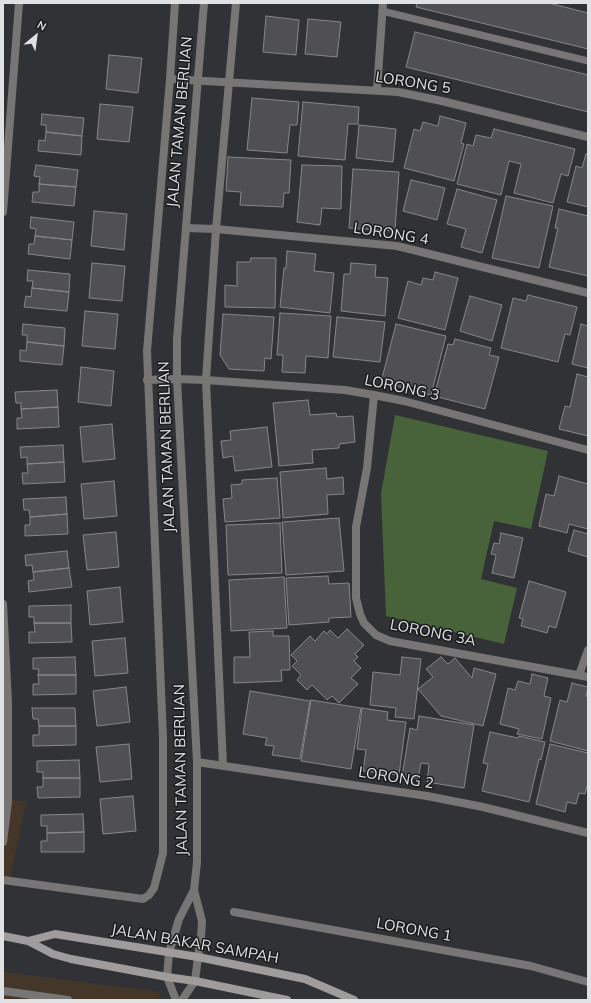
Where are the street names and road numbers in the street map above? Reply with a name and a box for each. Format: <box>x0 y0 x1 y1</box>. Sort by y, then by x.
street label: JALAN TAMAN BERLIAN <box>164 36 196 208</box>
street label: LORONG 5 <box>374 68 452 98</box>
street label: LORONG 4 <box>352 219 430 249</box>
street label: JALAN TAMAN BERLIAN <box>155 361 179 533</box>
street label: LORONG 3 <box>363 371 441 405</box>
street label: LORONG 3A <box>388 616 478 650</box>
street label: JALAN TAMAN BERLIAN <box>171 684 191 856</box>
street label: LORONG 2 <box>357 763 435 793</box>
street label: LORONG 1 <box>375 915 453 945</box>
street label: JALAN BAKAR SAMPAH <box>110 920 280 968</box>

